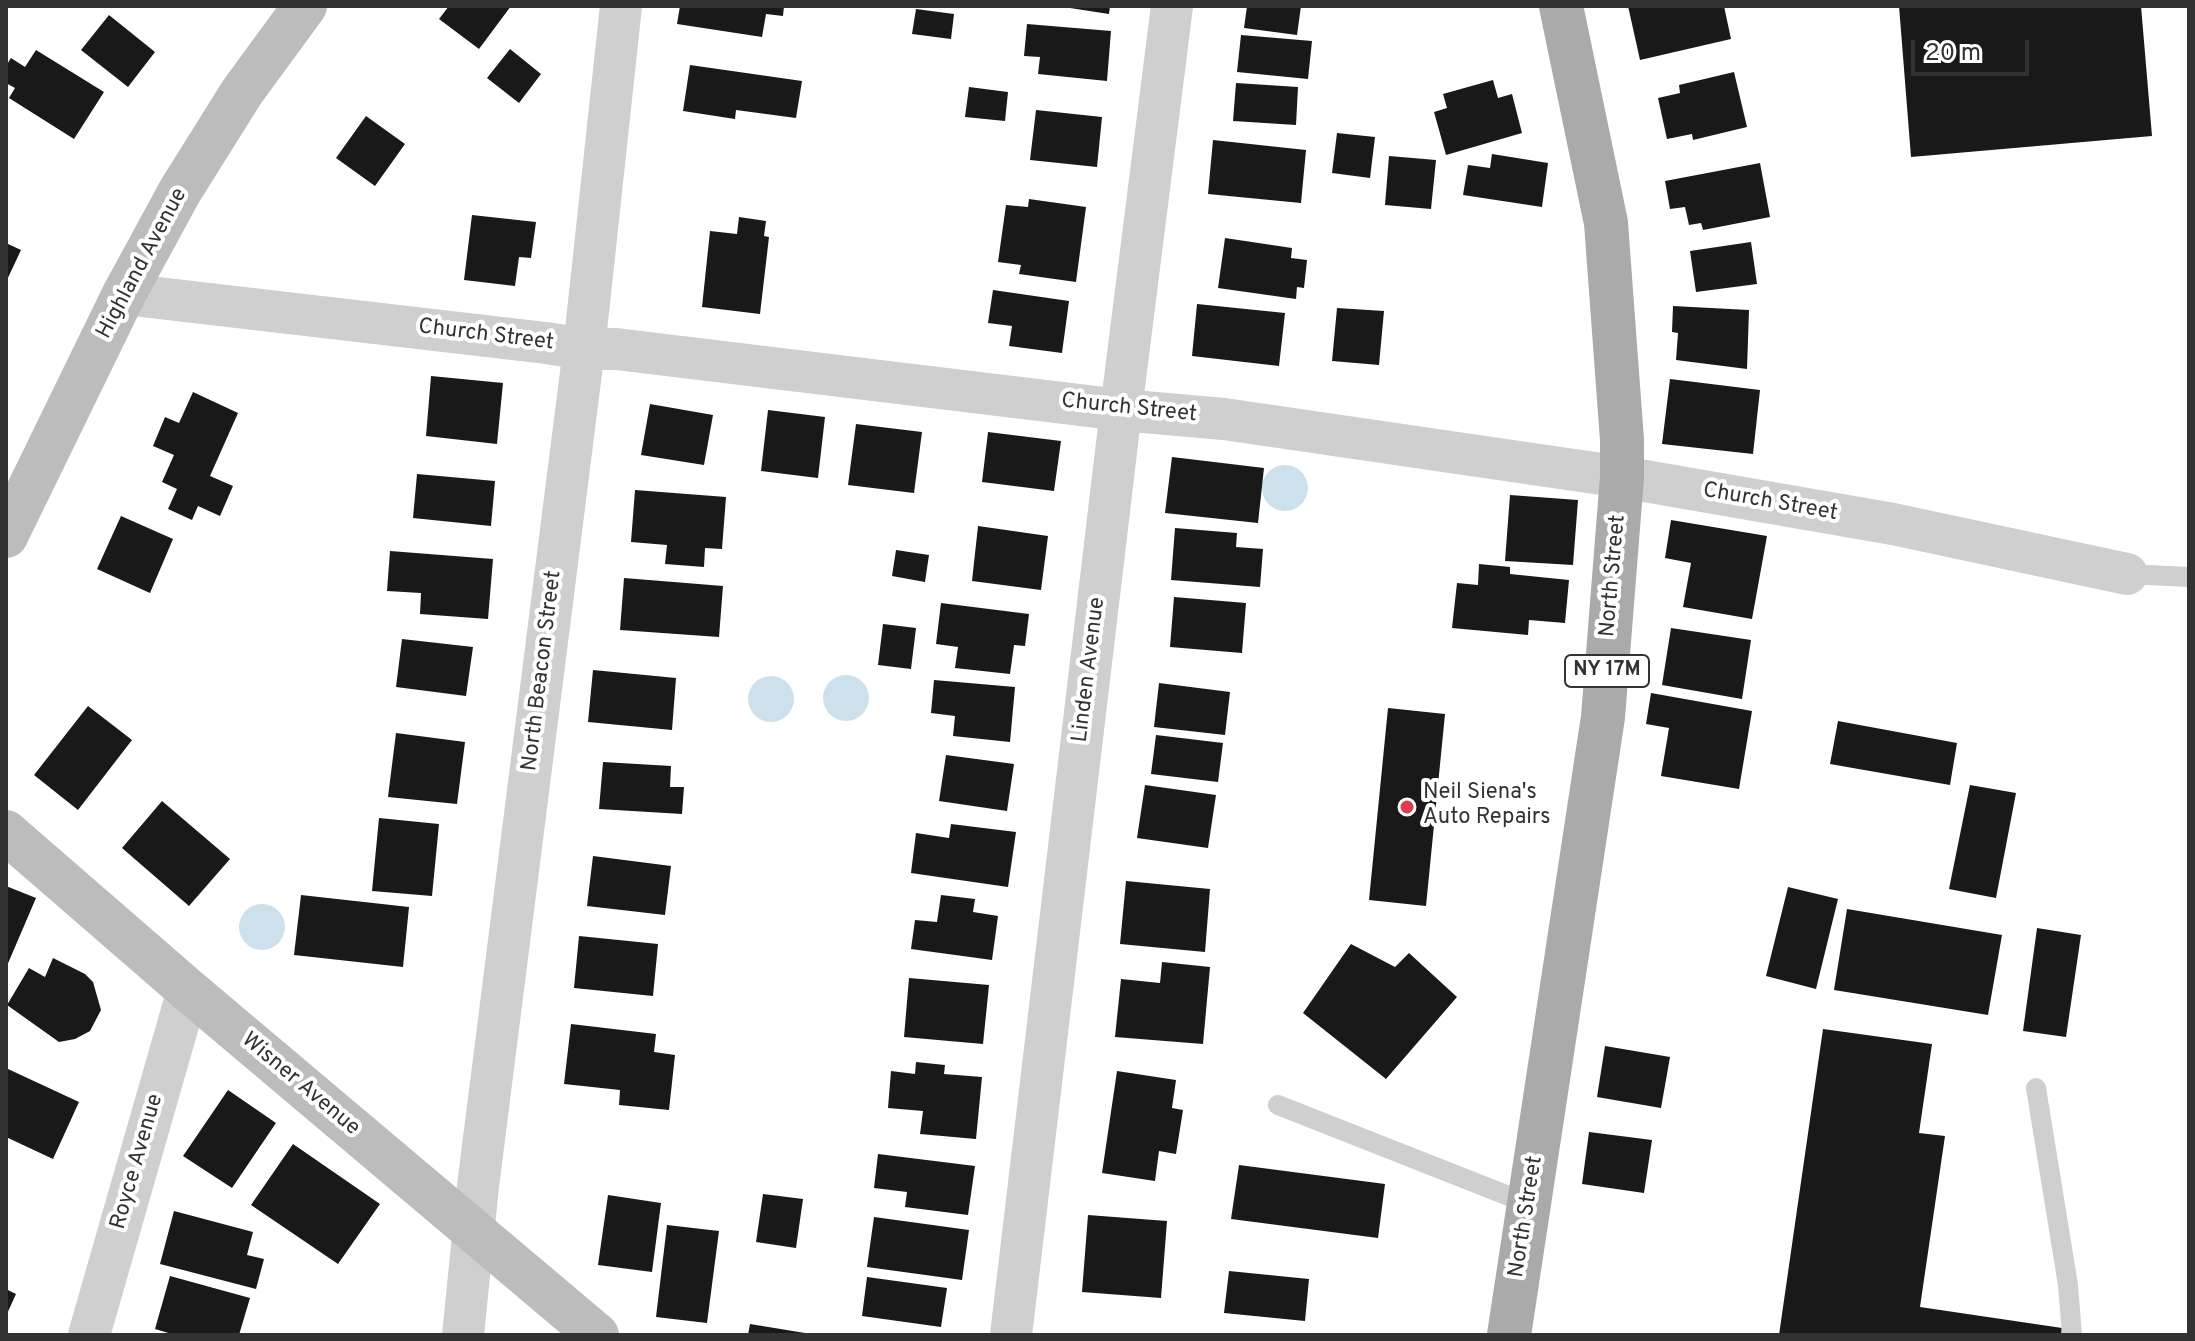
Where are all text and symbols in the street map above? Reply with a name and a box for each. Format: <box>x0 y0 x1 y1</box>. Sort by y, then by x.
scale bar <box>1915 24 2033 74</box>
text: 20 m <box>1925 39 1981 69</box>
street label: Highland Avenue <box>92 184 194 344</box>
street label: Church Street <box>417 315 555 357</box>
street label: Church Street <box>1060 389 1198 429</box>
street label: Church Street <box>1701 478 1839 528</box>
street label: North Street <box>1596 514 1632 638</box>
street label: North Beacon Street <box>518 569 568 773</box>
street label: Linden Avenue <box>1068 596 1112 744</box>
road number: NY 17M <box>1565 655 1649 687</box>
place label: Neil Siena's Auto Repairs <box>1423 781 1550 832</box>
marker: Neil Siena's Auto Repairs <box>1398 798 1416 816</box>
street label: Wisner Avenue <box>235 1028 365 1142</box>
street label: Royce Avenue <box>106 1091 170 1233</box>
street label: North Street <box>1504 1154 1550 1280</box>

